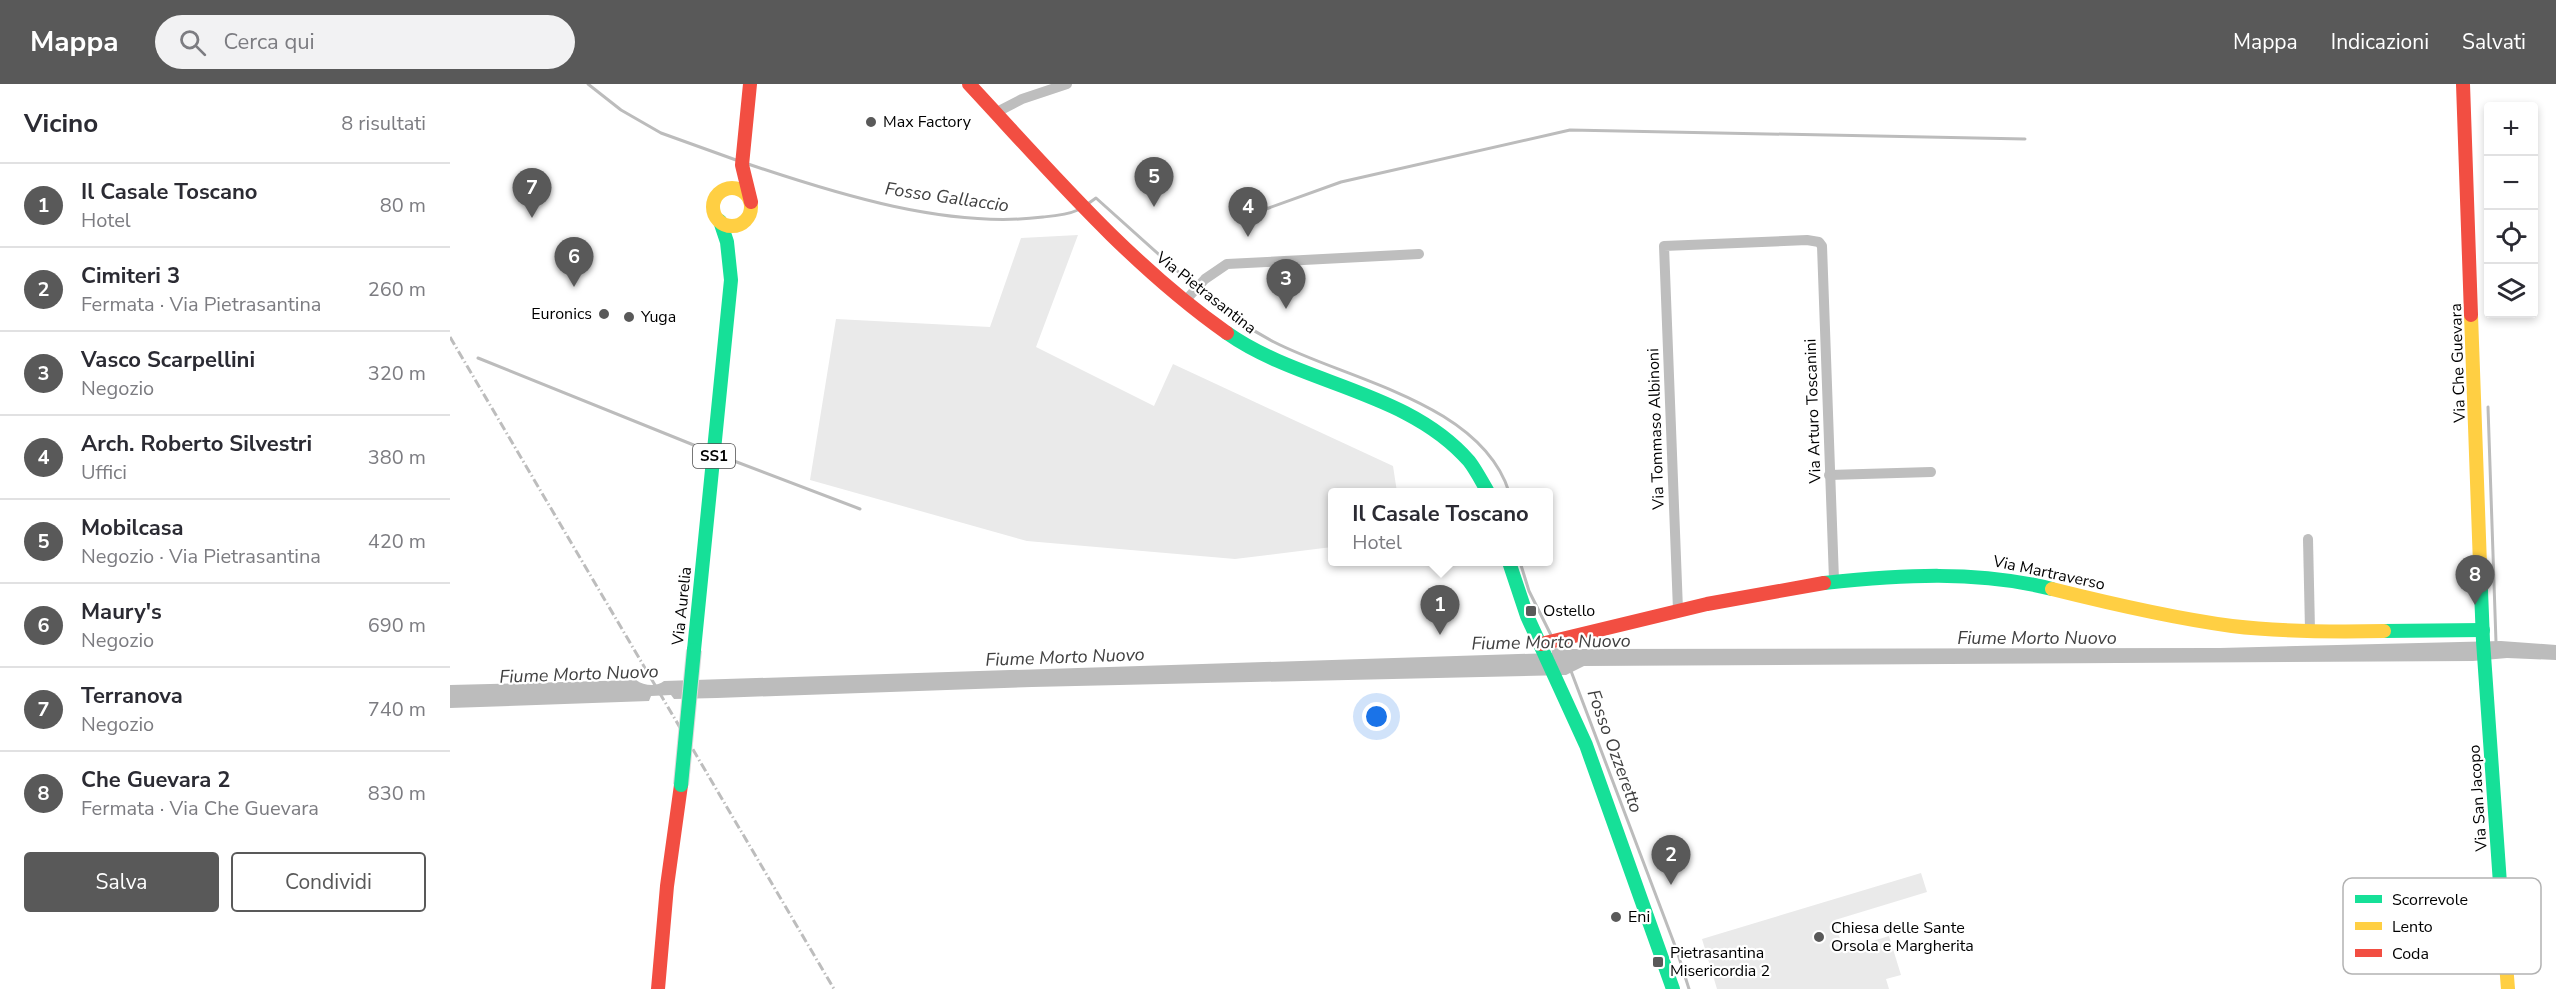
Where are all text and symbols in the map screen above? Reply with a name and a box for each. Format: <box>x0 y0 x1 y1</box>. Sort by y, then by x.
search box <box>155 15 575 69</box>
text: Mappa <box>30 23 119 61</box>
icon: search <box>176 26 209 59</box>
text: Cerca qui <box>224 27 315 57</box>
text: Mappa <box>2233 28 2298 56</box>
text: Indicazioni <box>2331 28 2429 56</box>
text: Salvati <box>2462 28 2526 56</box>
map controls <box>2484 102 2538 318</box>
button: + <box>2484 102 2538 156</box>
text: Vicino <box>24 106 98 141</box>
text: 8 risultati <box>341 110 426 137</box>
place label: Max Factory <box>883 111 972 133</box>
marker: Max Factory <box>864 115 878 129</box>
button: − <box>2484 156 2538 210</box>
pin: 5 <box>1134 158 1174 207</box>
pin: 7 <box>512 168 551 218</box>
water label: Fosso Gallaccio <box>883 176 1011 218</box>
text: Il Casale Toscano <box>81 177 258 207</box>
pin: 4 <box>1228 188 1268 237</box>
text: 1 <box>38 192 50 219</box>
text: 80 m <box>380 192 426 219</box>
text: Hotel <box>81 207 131 234</box>
button: locate <box>2484 210 2538 264</box>
pin: 6 <box>554 238 594 287</box>
street label: Via Pietrasantina <box>1151 246 1261 339</box>
pin: 3 <box>1266 260 1306 309</box>
text: Cimiteri 3 <box>81 261 180 291</box>
button: layers <box>2484 264 2538 318</box>
text: 2 <box>38 276 50 303</box>
text: 260 m <box>368 276 426 303</box>
text: Fermata · Via Pietrasantina <box>81 291 321 318</box>
place label: Euronics <box>531 303 592 325</box>
street label: Via Che Guevara <box>2445 303 2471 424</box>
place label: Yuga <box>640 306 676 328</box>
marker: Euronics <box>597 307 611 321</box>
marker: Yuga <box>622 310 636 324</box>
street label: Via Arturo Toscanini <box>1799 338 1827 485</box>
text: Vasco Scarpellini <box>81 345 255 375</box>
street label: Via Tommaso Albinoni <box>1642 348 1670 511</box>
text: 3 <box>38 360 50 387</box>
text: 320 m <box>368 360 426 387</box>
text: Negozio <box>81 375 154 402</box>
text: Arch. Roberto Silvestri <box>81 429 312 459</box>
text: 4 <box>38 444 50 471</box>
text: 380 m <box>368 444 426 471</box>
road number: SS1 <box>693 444 735 468</box>
text: Uffici <box>81 459 127 486</box>
popup <box>1328 488 1553 566</box>
text: Il Casale Toscano <box>1352 499 1529 529</box>
text: Mobilcasa <box>81 513 184 543</box>
text: 5 <box>38 528 50 555</box>
text: 420 m <box>368 528 426 555</box>
text: Hotel <box>1352 529 1402 556</box>
text: Negozio · Via Pietrasantina <box>81 543 321 570</box>
street label: Via Martraverso <box>1990 550 2107 596</box>
pin: 8 <box>2456 556 2494 605</box>
street label: Via Aurelia <box>667 566 697 647</box>
pin: 1 <box>1420 586 1460 635</box>
text: Maury's <box>81 597 162 627</box>
place label: Ostello <box>1543 600 1595 622</box>
marker: Ostello <box>1524 604 1538 618</box>
text: 6 <box>38 612 50 639</box>
text: 690 m <box>368 612 426 639</box>
water label: Fiume Morto Nuovo <box>1957 626 2117 650</box>
text: Negozio <box>81 627 154 654</box>
water label: Fiume Morto Nuovo <box>1471 629 1631 655</box>
water label: Fiume Morto Nuovo <box>985 642 1145 672</box>
water label: Fiume Morto Nuovo <box>499 659 659 689</box>
text: Terranova <box>81 681 183 711</box>
water label: Fosso Ozzeretto <box>1582 686 1648 816</box>
text: 7 <box>38 696 50 723</box>
text: 740 m <box>368 696 426 723</box>
your location <box>1362 702 1391 731</box>
text: Negozio <box>81 711 154 738</box>
street label: Via San Jacopo <box>2463 744 2493 853</box>
text: Che Guevara 2 <box>81 765 230 795</box>
text: 8 <box>38 780 50 807</box>
text: 830 m <box>368 780 426 807</box>
text: Fermata · Via Che Guevara <box>81 795 319 822</box>
pin: 2 <box>1652 836 1690 885</box>
button: Salva <box>24 852 219 912</box>
button: Condividi <box>231 852 426 912</box>
legend <box>2343 878 2541 974</box>
text: Scorrevole <box>2392 889 2468 911</box>
place label: Eni <box>1628 906 1650 928</box>
marker: Eni <box>1609 910 1623 924</box>
text: Lento <box>2392 916 2433 938</box>
place label: Chiesa delle Sante Orsola e Margherita <box>1831 917 1974 957</box>
marker: Chiesa delle Sante Orsola e Margherita <box>1812 930 1826 944</box>
place label: Pietrasantina Misericordia 2 <box>1670 942 1770 982</box>
text: Coda <box>2392 943 2429 965</box>
marker: Pietrasantina Misericordia 2 <box>1651 955 1665 969</box>

